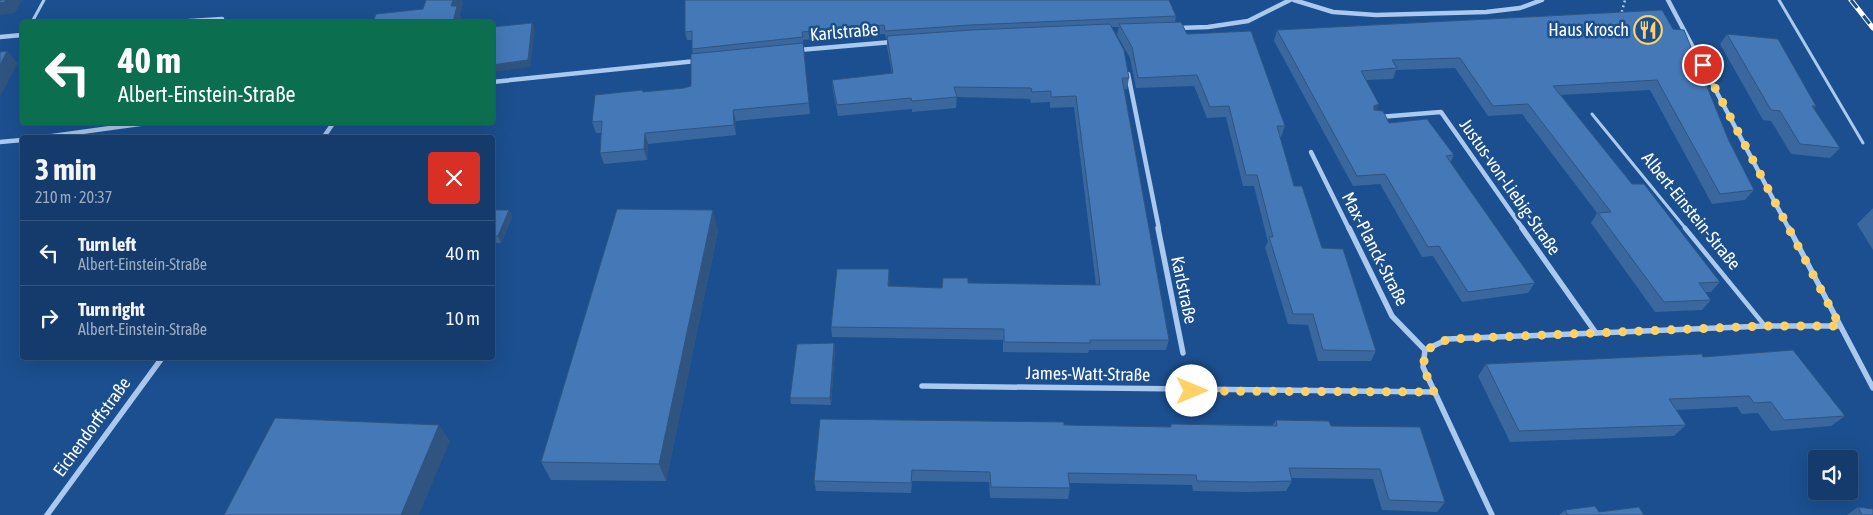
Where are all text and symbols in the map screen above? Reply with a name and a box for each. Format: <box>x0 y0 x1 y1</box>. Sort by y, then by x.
restaurant icon: Haus Krosch <box>1633 15 1663 45</box>
street label: Karlstraße <box>809 18 879 45</box>
place label: Haus Krosch <box>1548 19 1629 40</box>
icon: left <box>35 40 100 105</box>
text: 40 m <box>118 40 181 80</box>
pin <box>1682 44 1724 86</box>
icon: arrive <box>1689 51 1717 79</box>
text: Albert-Einstein-Straße <box>118 81 296 107</box>
street label: Justus-von-Liebig-Straße <box>1456 115 1565 259</box>
street label: Albert-Einstein-Straße <box>1638 148 1745 274</box>
text: 3 min <box>35 152 96 186</box>
button: close <box>428 152 480 204</box>
text: 210 m · 20:37 <box>35 188 112 206</box>
street label: Max-Planck-Straße <box>1338 188 1413 309</box>
text: Turn left <box>78 233 136 255</box>
icon: left <box>35 239 63 267</box>
text: 40 m <box>446 242 480 264</box>
street label: Karlstraße <box>1167 254 1202 326</box>
text: Albert-Einstein-Straße <box>78 255 207 273</box>
text: Turn right <box>78 298 145 320</box>
icon: right <box>35 304 63 332</box>
text: 10 m <box>446 307 480 329</box>
text: Albert-Einstein-Straße <box>78 320 207 338</box>
street label: James-Watt-Straße <box>1026 362 1150 385</box>
position arrow <box>1165 364 1217 416</box>
street label: Eichendorffstraße <box>49 373 135 480</box>
map controls <box>1808 450 1858 500</box>
button: sound <box>1808 450 1858 500</box>

